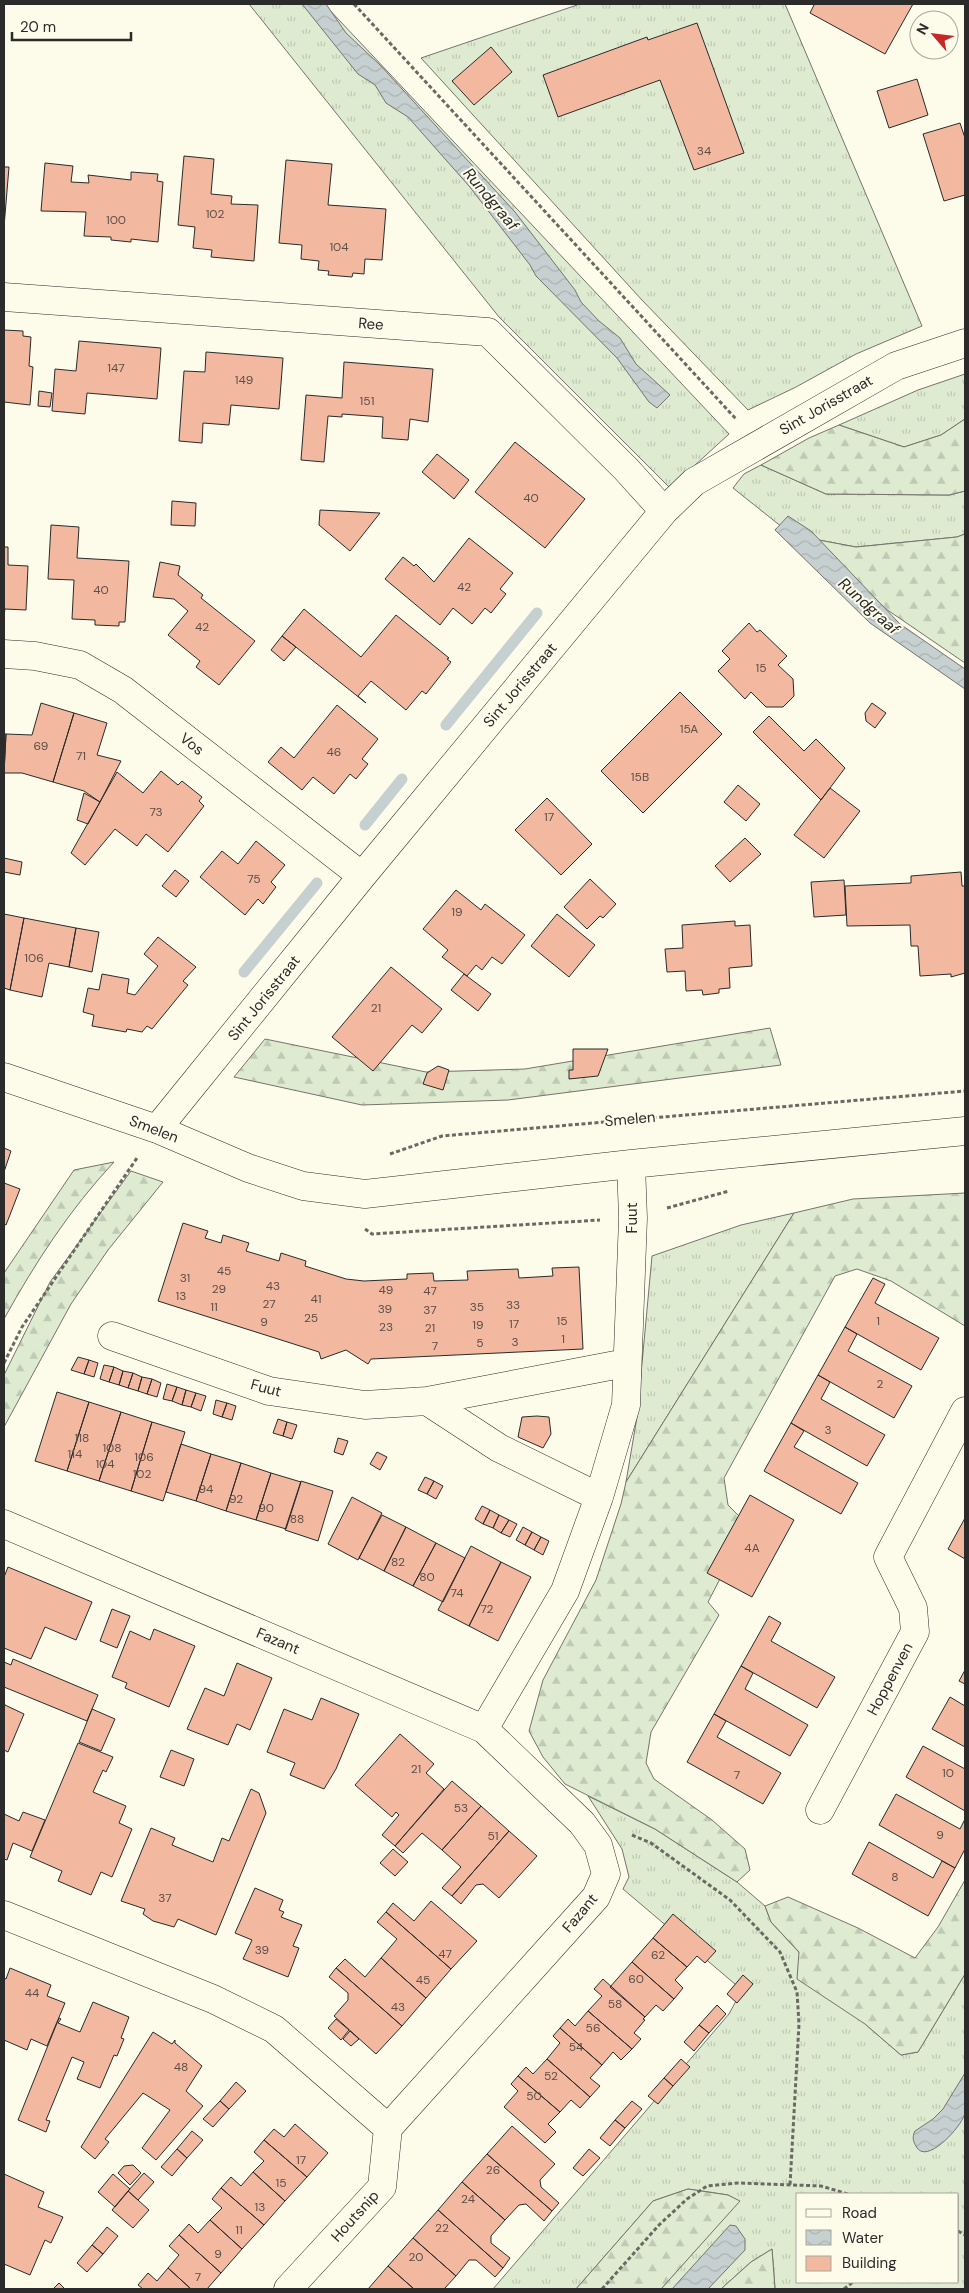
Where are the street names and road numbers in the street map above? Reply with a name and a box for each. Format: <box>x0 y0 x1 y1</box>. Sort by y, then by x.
street label: Ree <box>358 313 384 335</box>
street label: Sint Jorisstraat <box>776 370 876 440</box>
street label: Sint Jorisstraat <box>479 638 561 731</box>
street label: Vos <box>176 728 208 760</box>
street label: Sint Jorisstraat <box>223 951 305 1045</box>
street label: Smelen <box>604 1107 656 1131</box>
street label: Smelen <box>127 1111 181 1147</box>
street label: Fuut <box>622 1202 642 1234</box>
street label: Fuut <box>248 1374 284 1402</box>
street label: Fazant <box>253 1623 303 1659</box>
street label: Hoppenven <box>863 1639 917 1719</box>
street label: Fazant <box>558 1889 602 1937</box>
street label: Houtsnip <box>327 2186 383 2246</box>

